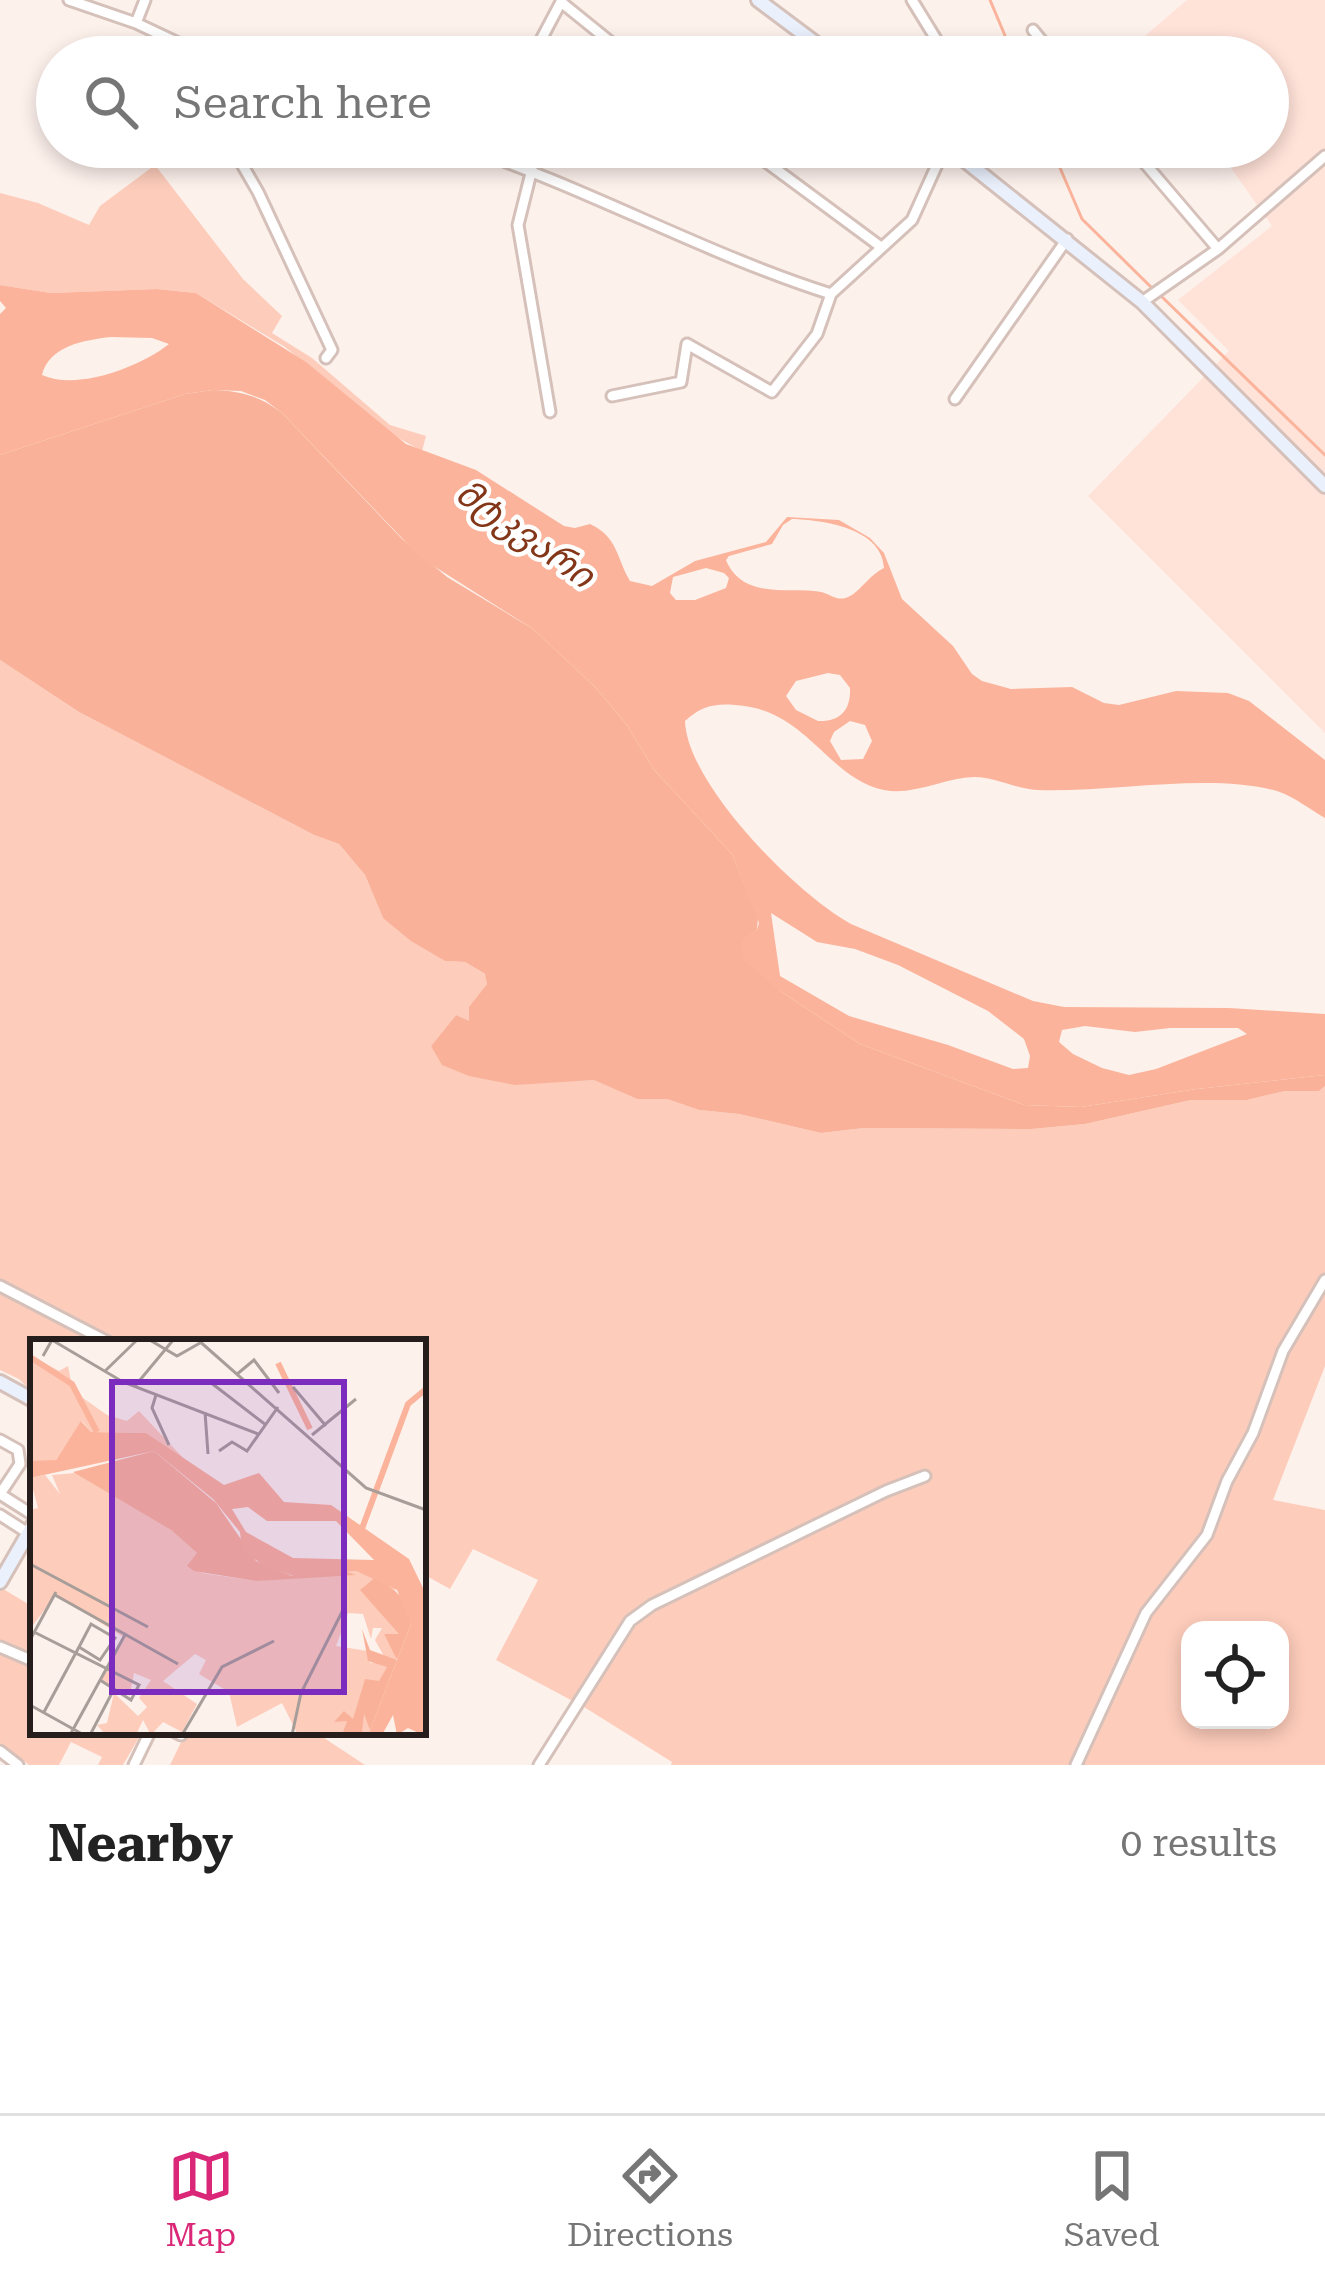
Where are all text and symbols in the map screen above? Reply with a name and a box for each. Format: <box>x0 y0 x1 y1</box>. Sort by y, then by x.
search box <box>36 36 1289 168</box>
icon: search <box>78 69 144 135</box>
text: Search here <box>174 76 432 129</box>
water label: მტკვარი <box>448 471 603 598</box>
inset map <box>30 1339 426 1735</box>
map controls <box>1181 1621 1289 1729</box>
button: locate <box>1181 1621 1289 1729</box>
text: Nearby <box>48 1814 233 1873</box>
text: 0 results <box>1120 1820 1277 1866</box>
tab: Map <box>165 2143 236 2254</box>
tab: Directions <box>567 2143 733 2254</box>
tab: Saved <box>1064 2143 1160 2254</box>

